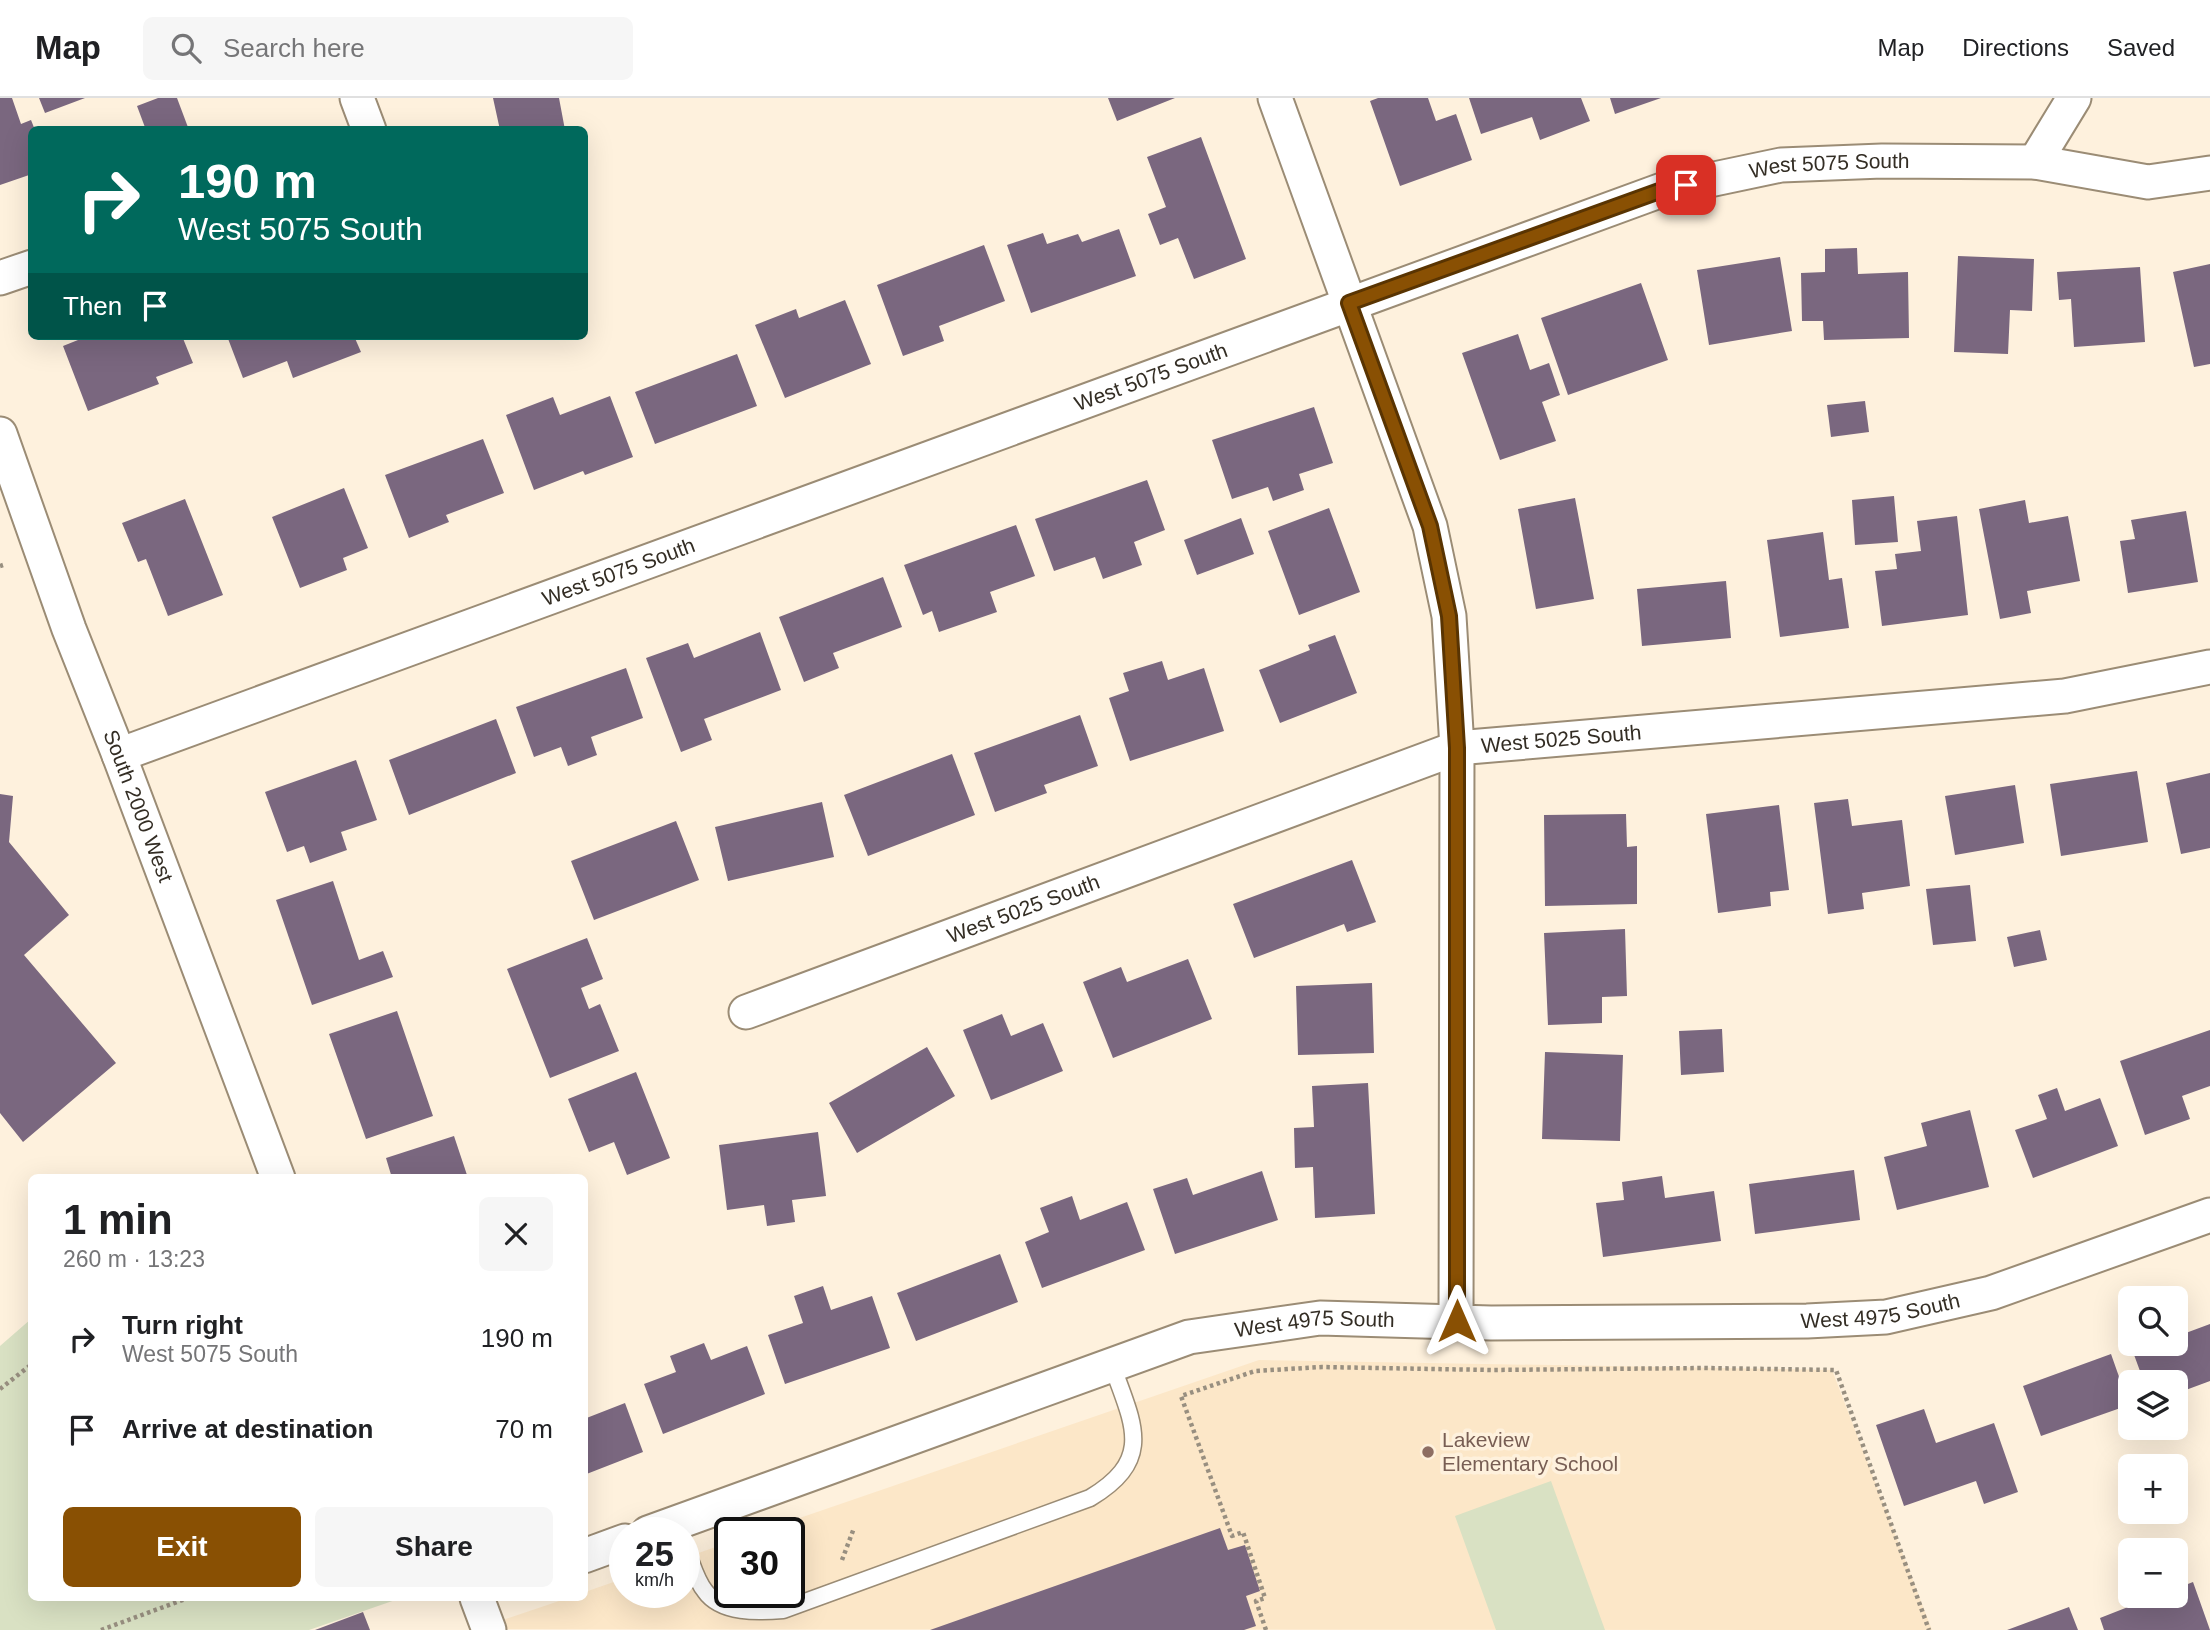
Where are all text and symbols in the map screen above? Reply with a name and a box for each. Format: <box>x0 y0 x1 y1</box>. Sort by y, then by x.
search box <box>143 17 633 80</box>
text: Map <box>35 29 101 66</box>
icon: search <box>167 29 205 67</box>
text: Search here <box>223 33 365 63</box>
text: Map <box>1878 34 1924 61</box>
text: Directions <box>1962 34 2069 61</box>
text: Saved <box>2107 34 2175 61</box>
street label: West 5075 South <box>1747 149 1910 182</box>
icon: right <box>63 154 154 245</box>
text: 190 m <box>178 154 317 208</box>
pin <box>1656 155 1716 215</box>
icon: arrive <box>1667 166 1705 204</box>
text: West 5075 South <box>178 211 423 247</box>
icon: arrive <box>136 287 174 325</box>
text: Then <box>63 291 122 321</box>
street label: West 5075 South <box>1071 338 1230 415</box>
street label: West 5075 South <box>539 533 698 610</box>
street label: West 5025 South <box>1480 720 1642 757</box>
street label: South 2000 West <box>99 727 178 885</box>
street label: West 5025 South <box>944 870 1103 947</box>
text: 1 min <box>63 1196 173 1243</box>
button: close <box>479 1197 553 1271</box>
text: 260 m · 13:23 <box>63 1246 205 1272</box>
position arrow <box>1420 1284 1494 1358</box>
map controls <box>2118 1286 2188 1608</box>
button: search <box>2118 1286 2188 1356</box>
street label: West 4975 South <box>1800 1288 1962 1332</box>
street label: West 4975 South <box>1233 1306 1395 1341</box>
text: Turn right <box>122 1310 243 1340</box>
icon: right <box>63 1320 101 1358</box>
text: 190 m <box>481 1323 553 1353</box>
text: West 5075 South <box>122 1341 298 1367</box>
button: layers <box>2118 1370 2188 1440</box>
icon: arrive <box>63 1411 101 1449</box>
text: Arrive at destination <box>122 1414 373 1444</box>
text: 70 m <box>495 1414 553 1444</box>
place label: Lakeview Elementary School <box>1442 1428 1618 1475</box>
marker: Lakeview Elementary School <box>1420 1444 1436 1460</box>
button: + <box>2118 1454 2188 1524</box>
button: Exit <box>63 1507 301 1587</box>
button: Share <box>315 1507 553 1587</box>
speed limit sign: 30 <box>714 1517 805 1608</box>
text: 25 <box>635 1534 674 1573</box>
button: − <box>2118 1538 2188 1608</box>
text: km/h <box>635 1570 674 1590</box>

